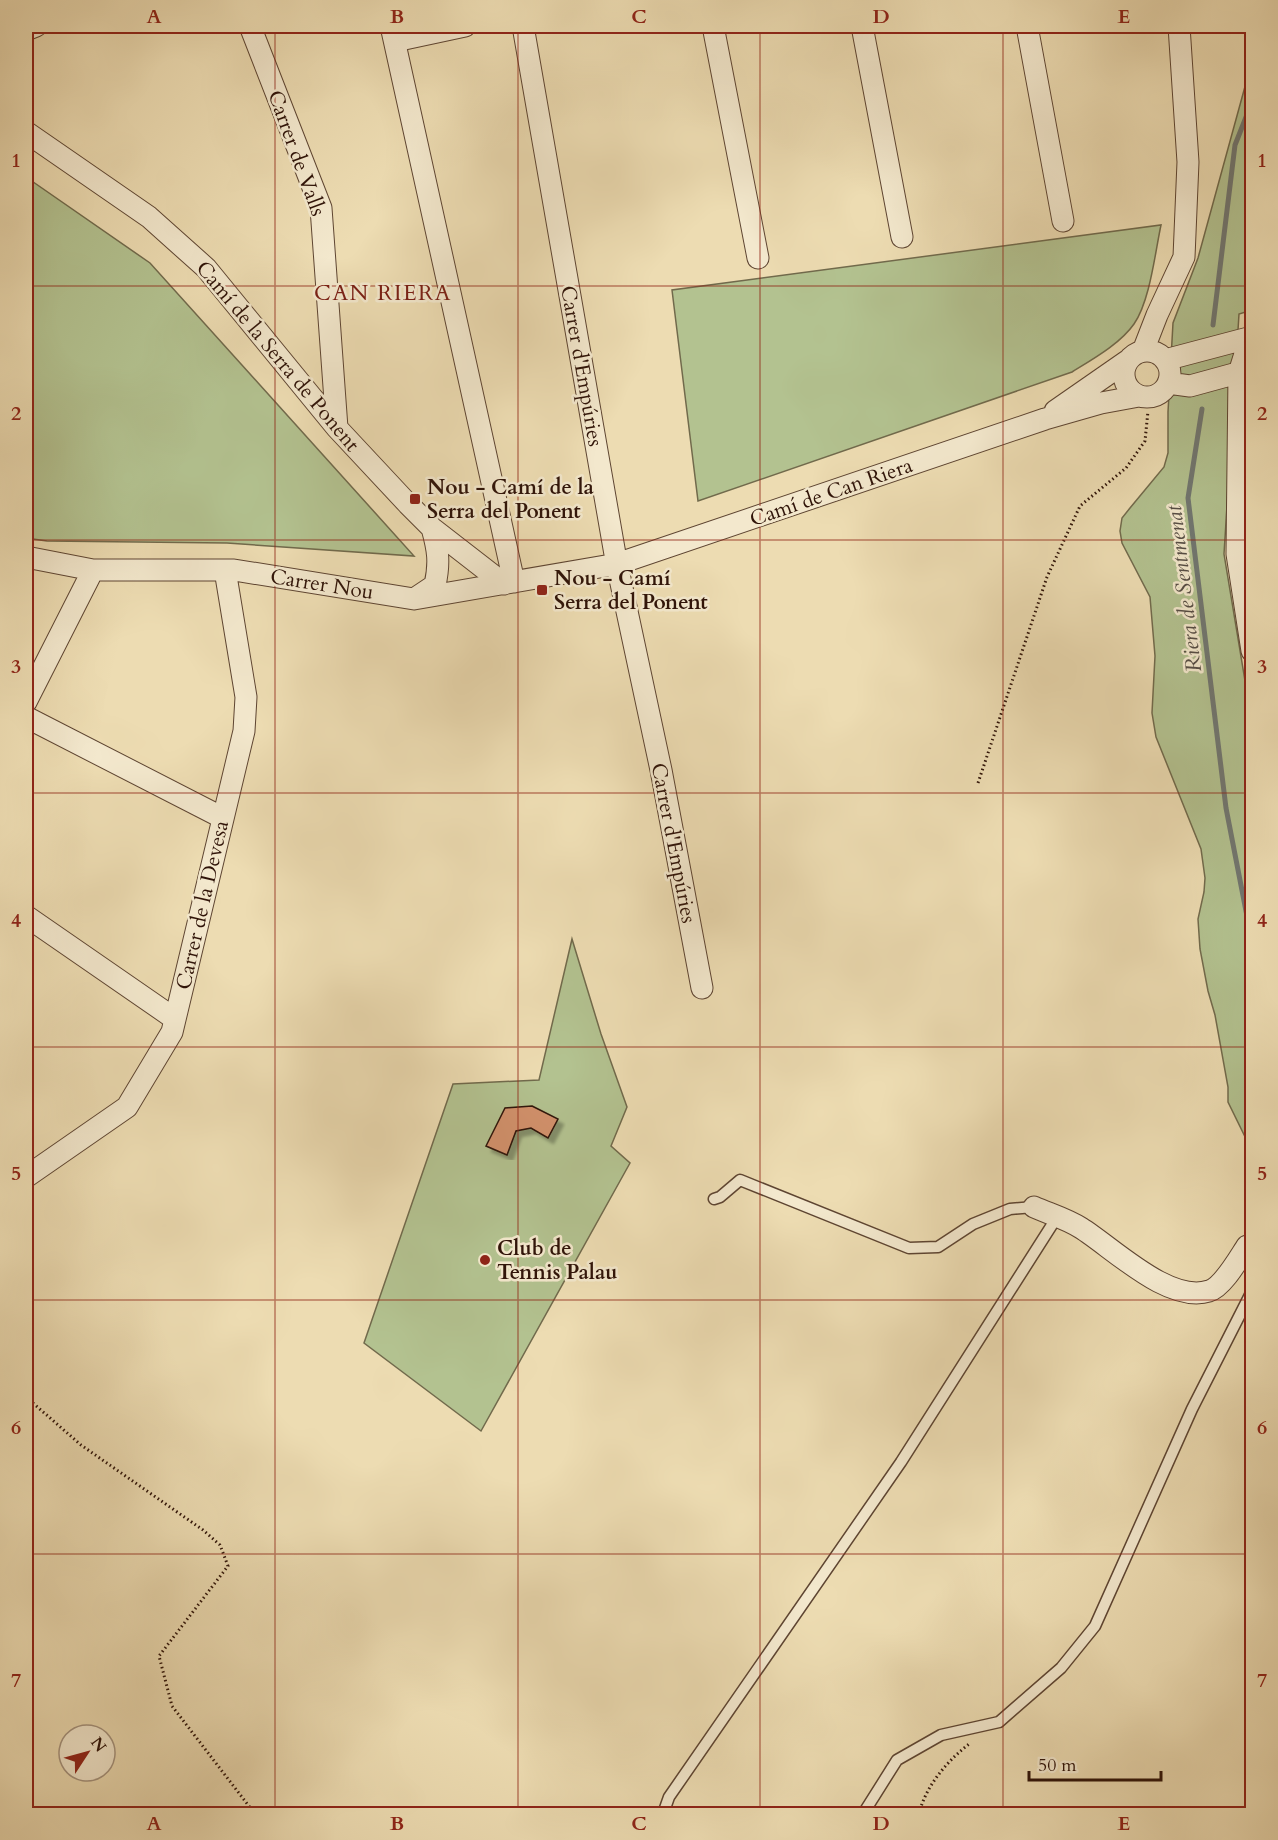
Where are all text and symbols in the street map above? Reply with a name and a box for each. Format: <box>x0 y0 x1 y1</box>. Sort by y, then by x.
text: A <box>146 3 162 30</box>
text: B <box>390 3 404 30</box>
text: C <box>631 3 647 30</box>
text: D <box>872 3 890 30</box>
text: E <box>1118 3 1130 30</box>
street label: Carrer de Valls <box>260 86 333 220</box>
text: 1 <box>11 147 21 174</box>
text: 1 <box>1257 147 1267 174</box>
street label: Camí de la Serra de Ponent <box>189 255 366 458</box>
district label: CAN RIERA <box>314 278 452 308</box>
street label: Carrer d'Empúries <box>553 283 610 449</box>
text: 2 <box>11 400 21 427</box>
text: 2 <box>1257 400 1267 427</box>
street label: Camí de Can Riera <box>746 451 916 534</box>
place label: Nou - Camí de la Serra del Ponent <box>427 473 595 526</box>
marker: Nou - Camí de la Serra del Ponent <box>408 492 422 506</box>
water label: Riera de Sentmenat <box>1159 503 1209 674</box>
street label: Carrer Nou <box>268 562 376 607</box>
place label: Nou - Camí Serra del Ponent <box>554 564 708 617</box>
marker: Nou - Camí Serra del Ponent <box>535 583 549 597</box>
text: 3 <box>11 653 21 680</box>
text: 3 <box>1257 653 1267 680</box>
street label: Carrer d'Empúries <box>644 760 703 926</box>
street label: Carrer de la Devesa <box>169 818 236 992</box>
text: 4 <box>11 907 21 934</box>
text: 4 <box>1257 907 1267 934</box>
text: 5 <box>11 1160 21 1187</box>
text: 5 <box>1257 1160 1267 1187</box>
place label: Club de Tennis Palau <box>497 1234 618 1287</box>
marker: Club de Tennis Palau <box>478 1253 492 1267</box>
text: 6 <box>11 1414 21 1441</box>
text: 6 <box>1257 1414 1267 1441</box>
text: 7 <box>11 1667 21 1694</box>
text: 7 <box>1257 1667 1267 1694</box>
north arrow <box>57 1723 117 1783</box>
text: N <box>85 1733 111 1757</box>
scale bar <box>1029 1744 1161 1782</box>
text: 50 m <box>1038 1753 1077 1778</box>
text: A <box>146 1810 162 1837</box>
text: B <box>390 1810 404 1837</box>
text: C <box>631 1810 647 1837</box>
text: D <box>872 1810 890 1837</box>
text: E <box>1118 1810 1130 1837</box>

